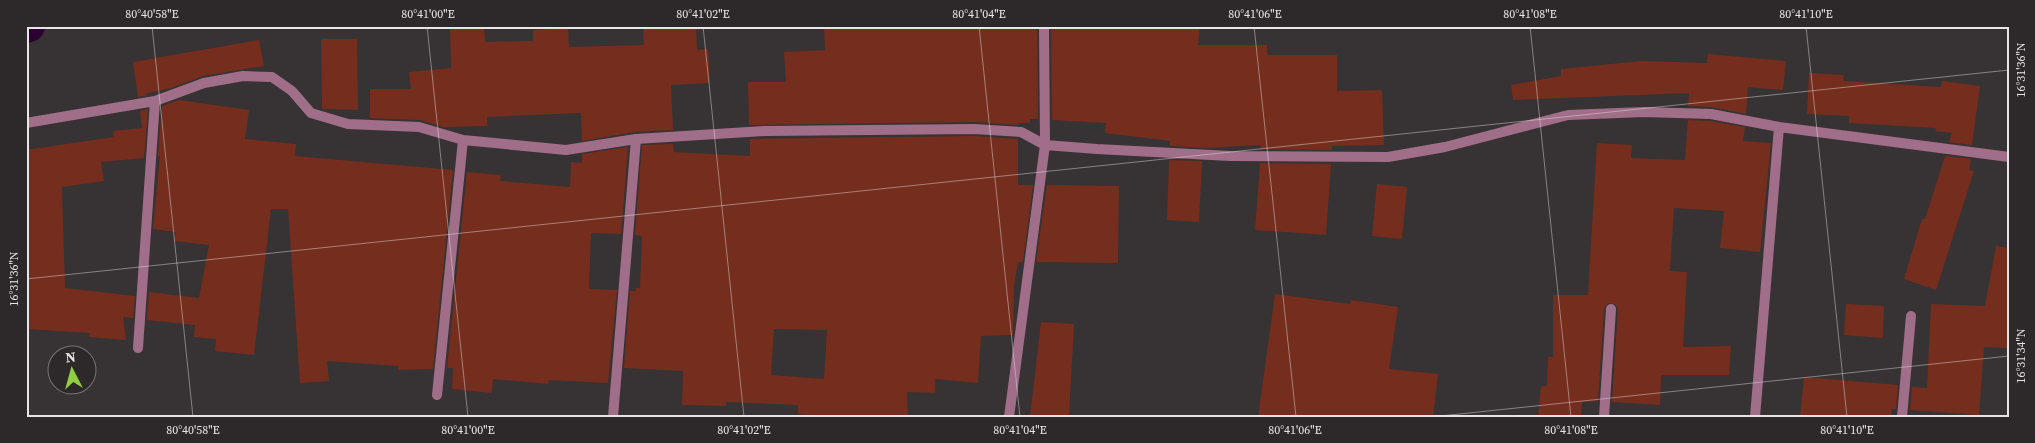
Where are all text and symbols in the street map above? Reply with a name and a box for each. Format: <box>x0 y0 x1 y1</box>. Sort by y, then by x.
text: 80°40'58"E <box>125 6 179 22</box>
text: 80°41'00"E <box>401 6 455 22</box>
text: 80°41'02"E <box>676 6 730 22</box>
text: 80°41'04"E <box>952 6 1006 22</box>
text: 80°41'06"E <box>1228 6 1282 22</box>
text: 80°41'08"E <box>1503 6 1557 22</box>
text: 80°41'10"E <box>1779 6 1833 22</box>
text: 16°31'36"N <box>2013 42 2029 98</box>
text: 16°31'36"N <box>6 251 22 307</box>
text: 16°31'34"N <box>2013 328 2029 384</box>
north arrow <box>48 346 98 396</box>
text: N <box>65 347 77 368</box>
text: 80°40'58"E <box>166 422 220 438</box>
text: 80°41'00"E <box>441 422 495 438</box>
text: 80°41'02"E <box>717 422 771 438</box>
text: 80°41'04"E <box>993 422 1047 438</box>
text: 80°41'06"E <box>1268 422 1322 438</box>
text: 80°41'08"E <box>1544 422 1598 438</box>
text: 80°41'10"E <box>1820 422 1874 438</box>

